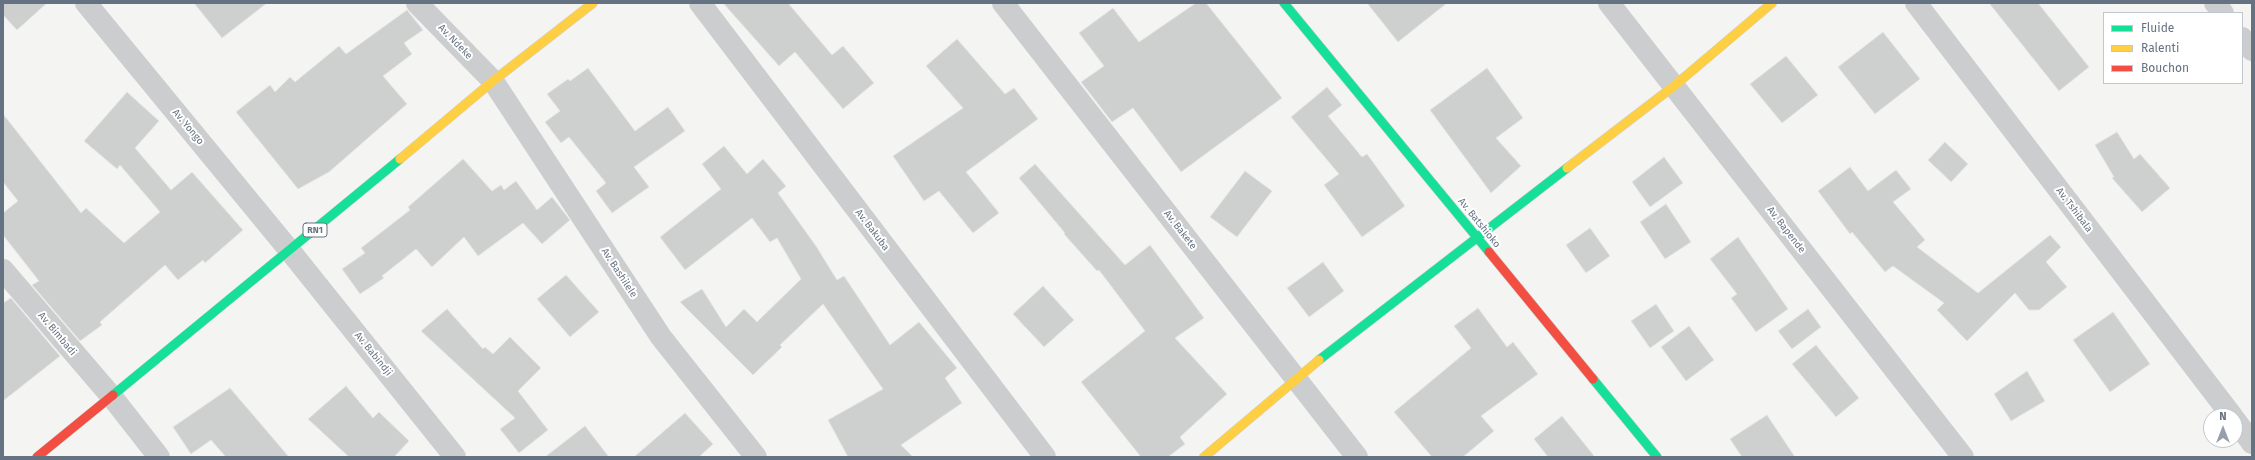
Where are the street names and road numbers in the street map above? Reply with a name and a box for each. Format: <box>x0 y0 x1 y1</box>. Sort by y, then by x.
street label: Av. Ndeke <box>435 22 475 62</box>
street label: Av. Yongo <box>170 107 206 147</box>
street label: Av. Tshibala <box>2053 185 2095 235</box>
street label: Av. Batshioko <box>1455 196 1503 250</box>
street label: Av. Bapende <box>1764 204 1808 256</box>
street label: Av. Bakuba <box>852 207 892 253</box>
street label: Av. Bakete <box>1161 208 1199 252</box>
road number: RN1 <box>303 223 327 237</box>
street label: Av. Bashilele <box>599 246 639 300</box>
street label: Av. Bimbadi <box>35 310 79 358</box>
street label: Av. Babindji <box>352 330 394 378</box>

